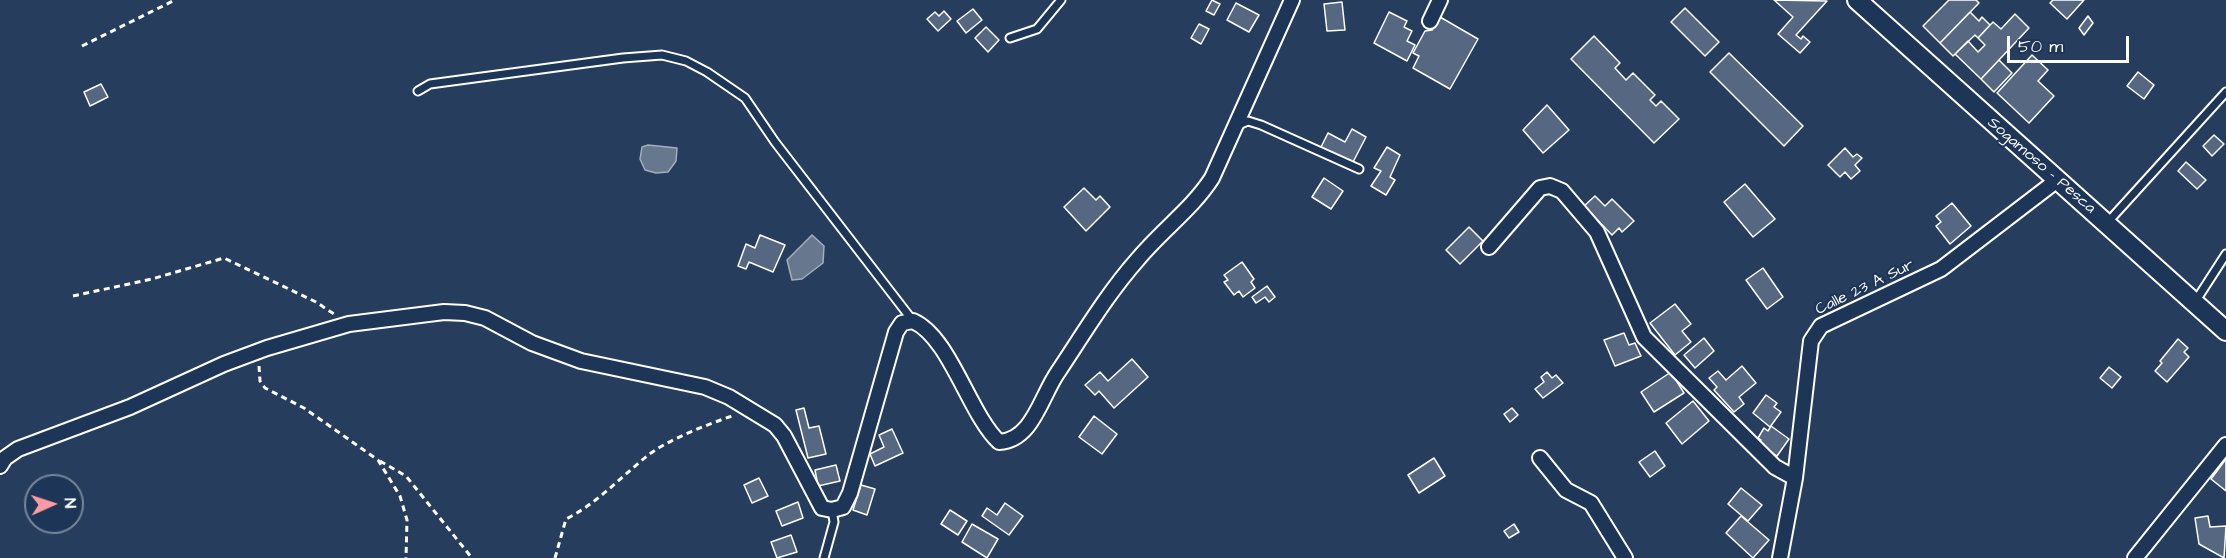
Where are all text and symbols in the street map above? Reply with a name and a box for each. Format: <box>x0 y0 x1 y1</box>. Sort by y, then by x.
scale bar <box>2010 24 2132 62</box>
text: 50 m <box>2018 34 2063 59</box>
street label: Sogamoso - Pesca <box>1983 114 2099 218</box>
street label: Calle 23 A Sur <box>1813 256 1917 320</box>
north arrow <box>24 474 84 534</box>
text: N <box>59 498 81 509</box>

